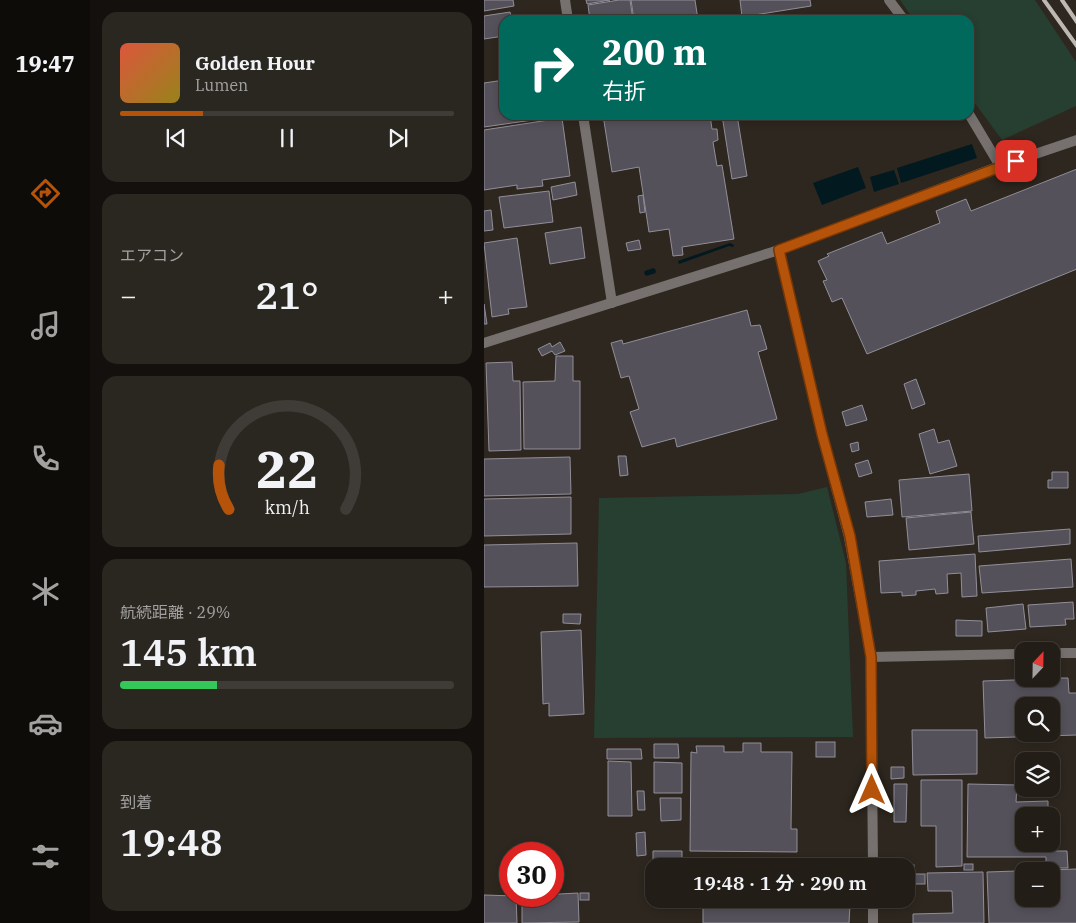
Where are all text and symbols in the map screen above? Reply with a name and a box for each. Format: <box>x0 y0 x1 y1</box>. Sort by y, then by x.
text: 200 m <box>602 29 707 75</box>
icon: right <box>519 35 584 100</box>
text: 19:47 <box>15 49 75 78</box>
text: Golden Hour <box>195 51 315 75</box>
text: Lumen <box>195 75 248 95</box>
text: 右折 <box>602 76 646 105</box>
icon: previous <box>162 124 190 152</box>
icon: pause <box>273 124 301 152</box>
icon: next <box>384 124 412 152</box>
pin <box>995 140 1037 182</box>
icon: arrive <box>1002 147 1030 175</box>
icon: directions <box>28 176 63 211</box>
text: エアコン <box>120 245 184 265</box>
text: 21° <box>255 270 319 319</box>
text: − <box>120 277 137 314</box>
text: + <box>437 277 454 314</box>
icon: music <box>28 308 63 343</box>
text: 22 <box>256 435 318 502</box>
icon: phone <box>28 441 63 476</box>
text: km/h <box>264 496 310 519</box>
icon: climate <box>28 574 63 609</box>
text: 航続距離 · 29% <box>120 602 230 622</box>
text: 145 km <box>120 627 257 676</box>
north arrow <box>1015 642 1060 688</box>
map controls <box>1015 642 1060 907</box>
button: search <box>1015 697 1060 742</box>
icon: car <box>28 706 63 741</box>
button: layers <box>1015 752 1060 797</box>
position arrow <box>845 763 897 815</box>
text: 到着 <box>120 792 152 812</box>
button: + <box>1015 807 1060 852</box>
text: 19:48 <box>120 817 223 866</box>
icon: filters <box>28 839 63 874</box>
speed limit sign: 30 <box>499 842 564 907</box>
button: − <box>1015 862 1060 907</box>
text: 19:48 · 1 分 · 290 m <box>693 871 867 895</box>

